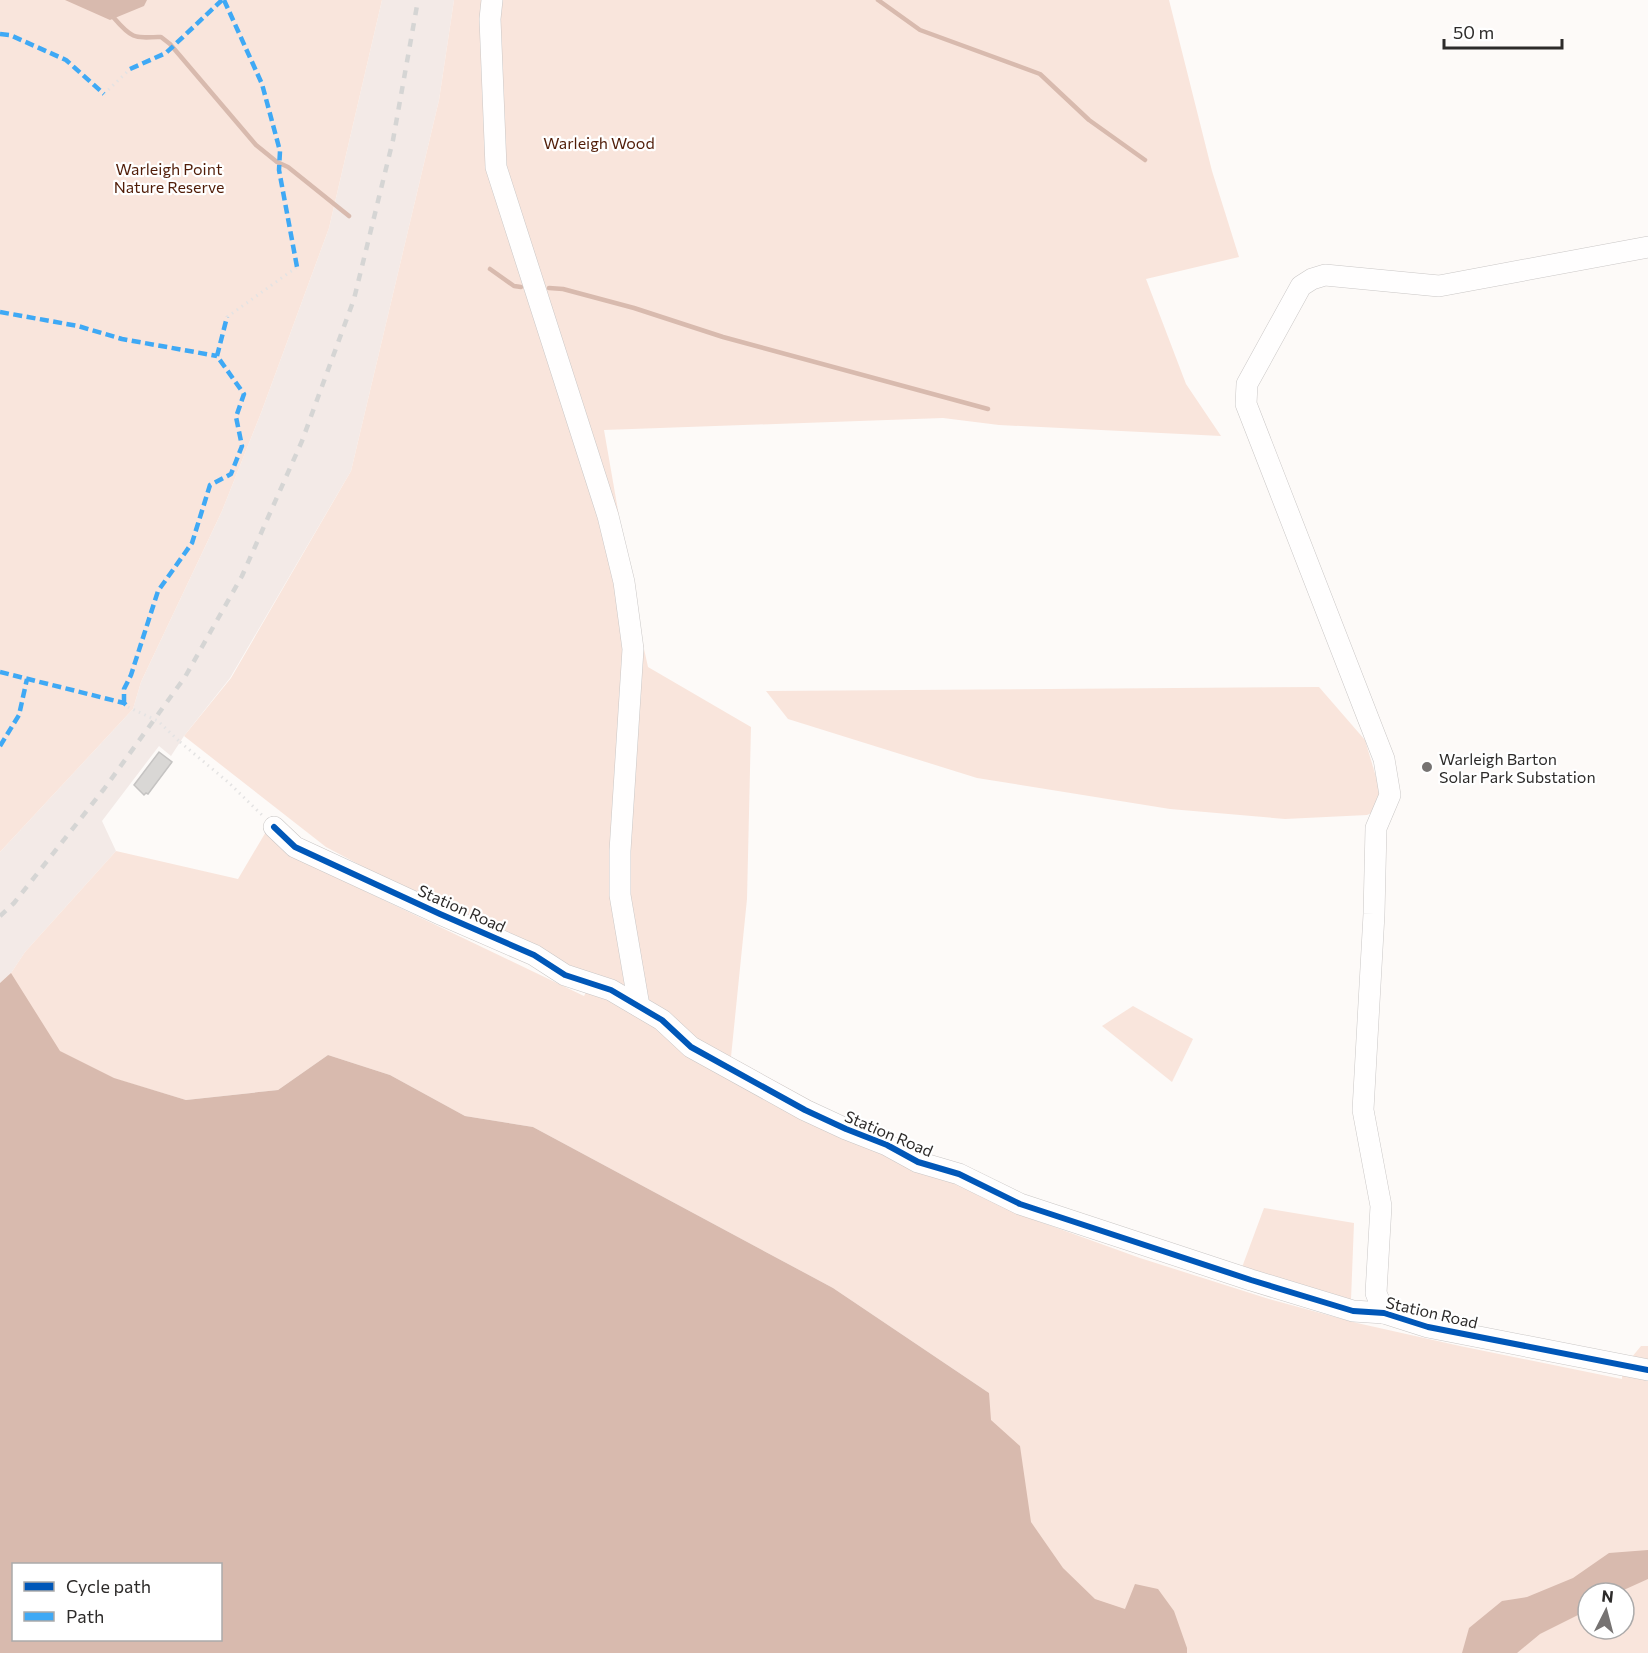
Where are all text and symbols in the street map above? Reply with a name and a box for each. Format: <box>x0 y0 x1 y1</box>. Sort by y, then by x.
scale bar <box>1444 12 1562 50</box>
text: 50 m <box>1453 21 1494 43</box>
park label: Warleigh Wood <box>543 133 655 152</box>
park label: Warleigh Point Nature Reserve <box>114 159 224 196</box>
place label: Warleigh Barton Solar Park Substation <box>1439 749 1596 786</box>
marker: Warleigh Barton Solar Park Substation <box>1420 760 1434 774</box>
street label: Station Road <box>415 880 509 936</box>
street label: Station Road <box>842 1106 936 1160</box>
street label: Station Road <box>1384 1292 1480 1332</box>
legend <box>12 1563 222 1641</box>
text: Cycle path <box>66 1575 151 1597</box>
north arrow <box>1576 1581 1636 1641</box>
text: N <box>1601 1586 1615 1606</box>
text: Path <box>66 1605 104 1627</box>

